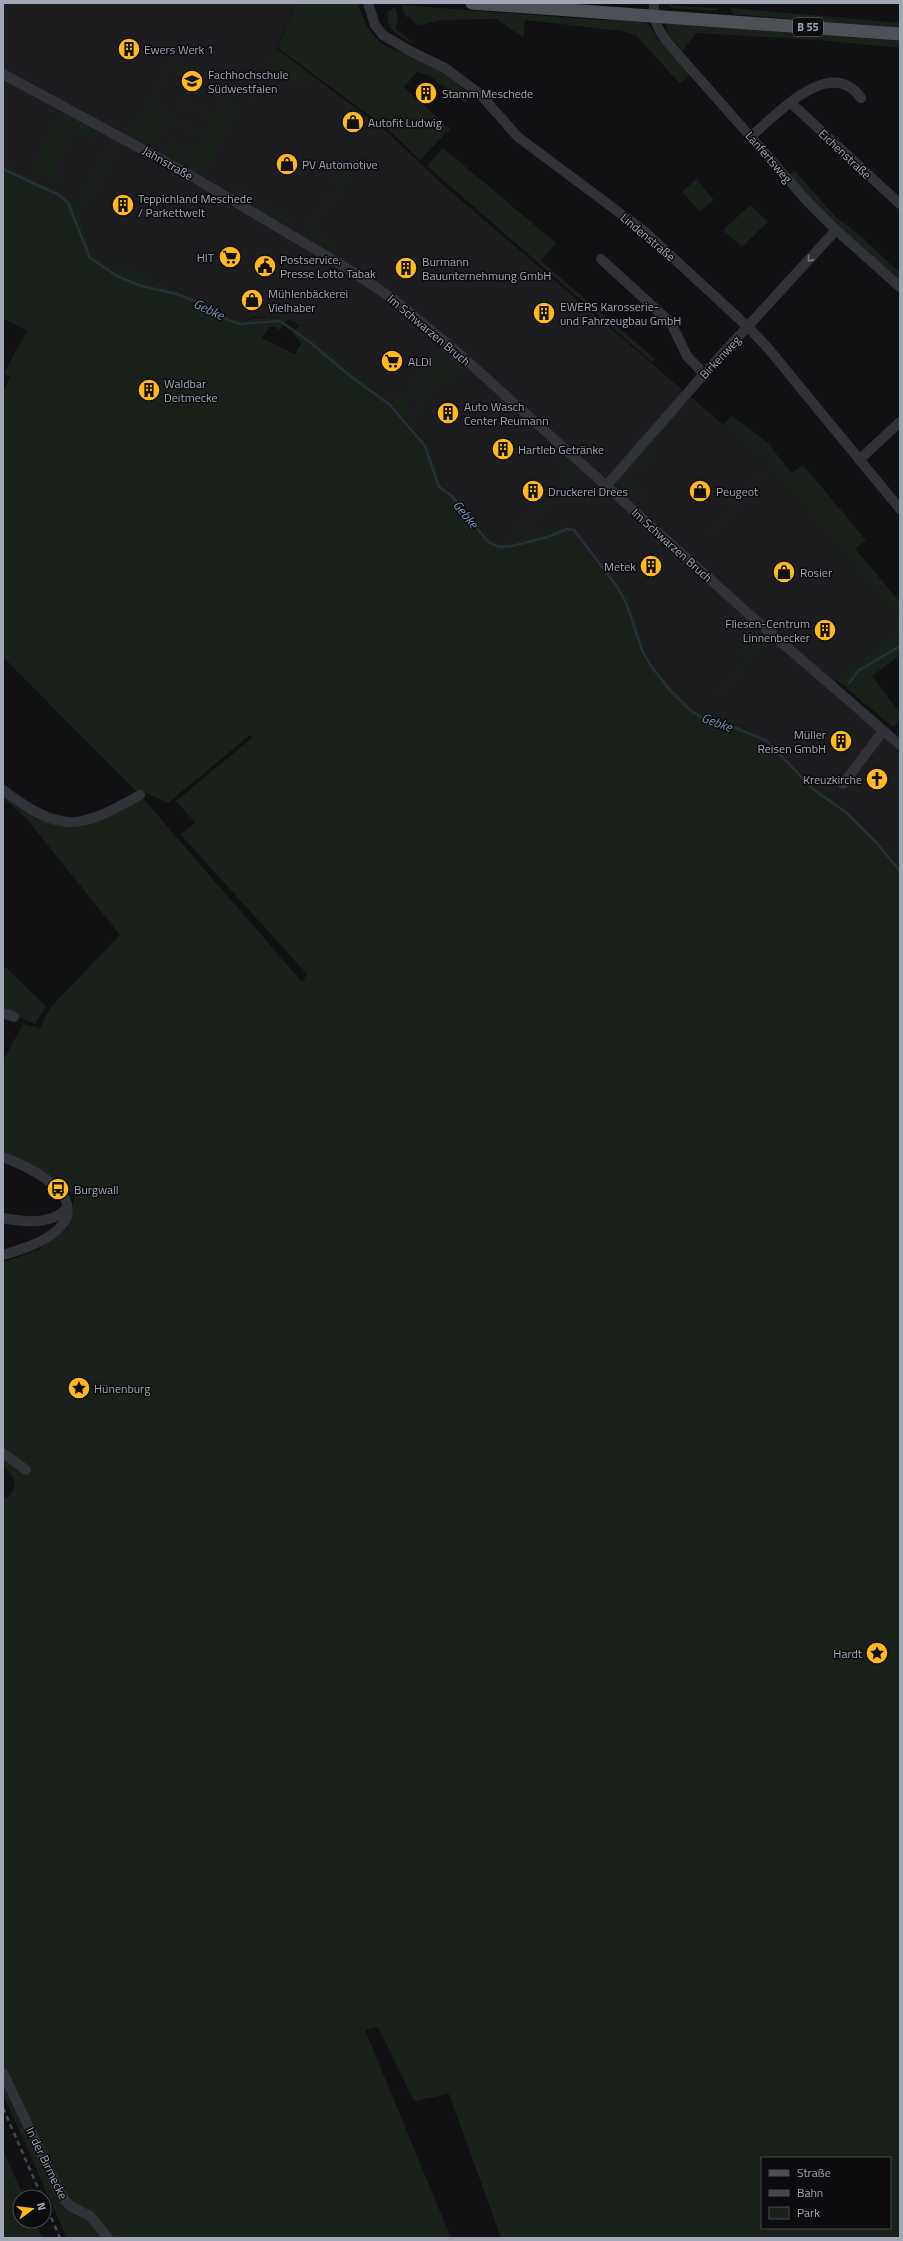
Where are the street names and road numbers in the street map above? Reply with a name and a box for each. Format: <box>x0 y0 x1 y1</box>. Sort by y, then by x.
road number: B 55 <box>793 18 823 36</box>
street label: Eichenstraße <box>814 124 876 184</box>
street label: Lanfertsweg <box>741 127 797 187</box>
street label: Jahnstraße <box>139 141 197 185</box>
street label: Lindenstraße <box>616 208 680 266</box>
street label: Im Schwarzen Bruch <box>383 290 475 370</box>
street label: Birkenweg <box>695 331 745 383</box>
street label: Im Schwarzen Bruch <box>627 503 717 587</box>
street label: In der Birmecke <box>21 2124 73 2202</box>

